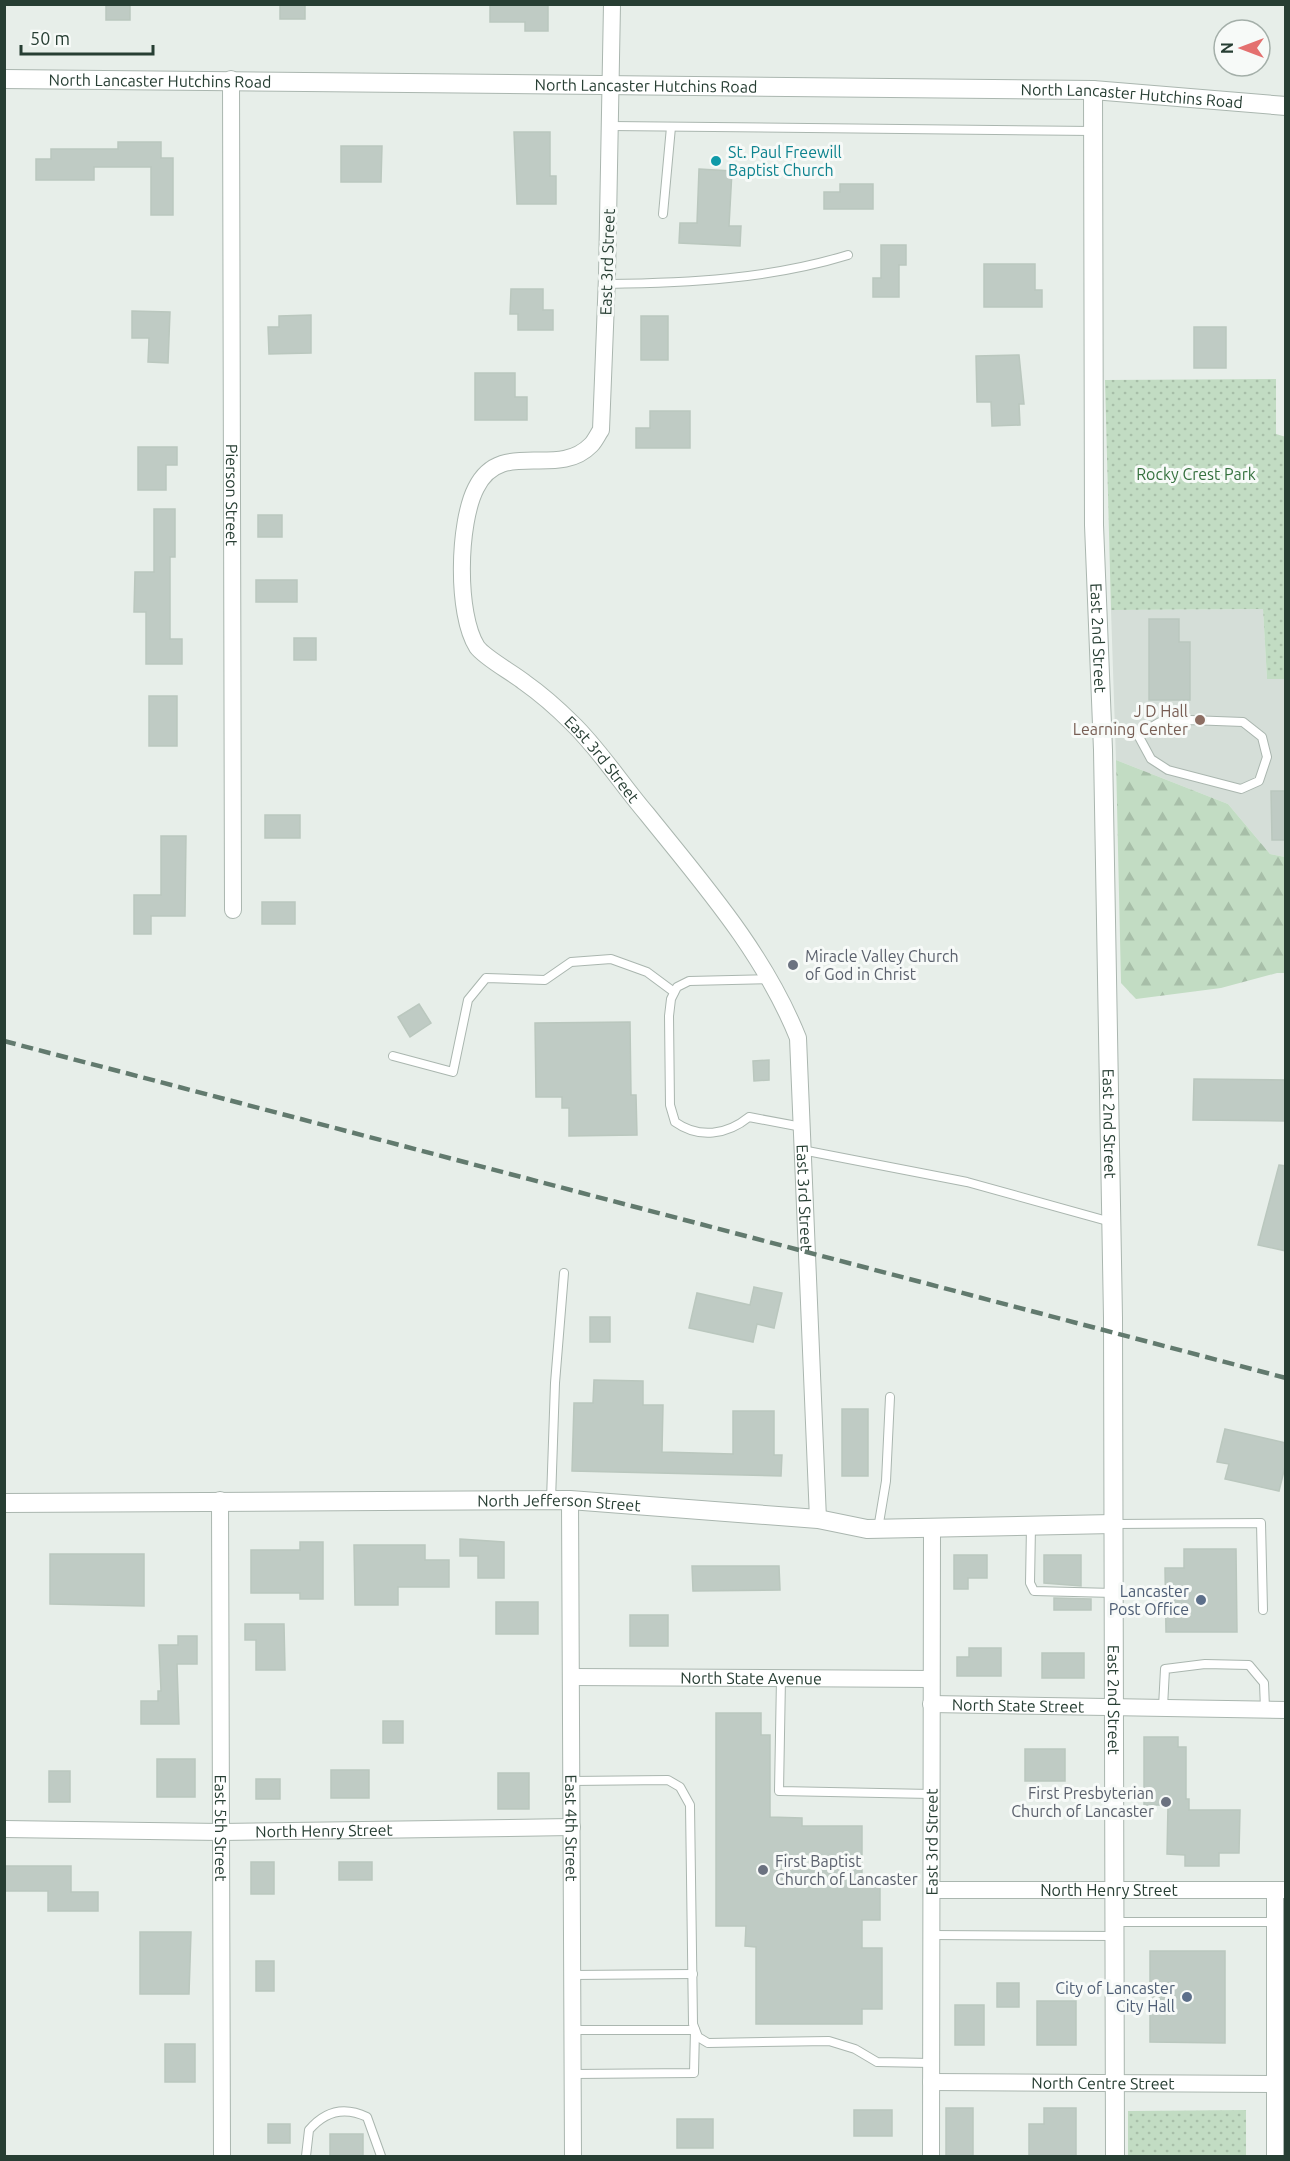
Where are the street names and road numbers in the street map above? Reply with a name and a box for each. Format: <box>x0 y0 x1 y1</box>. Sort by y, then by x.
street label: North Lancaster Hutchins Road <box>49 70 271 91</box>
street label: North Lancaster Hutchins Road <box>535 75 757 96</box>
street label: North Lancaster Hutchins Road <box>1020 80 1244 111</box>
street label: East 3rd Street <box>596 208 618 316</box>
street label: Pierson Street <box>223 444 241 547</box>
street label: East 2nd Street <box>1087 583 1110 694</box>
street label: East 3rd Street <box>561 712 643 807</box>
street label: East 2nd Street <box>1100 1069 1120 1180</box>
street label: East 3rd Street <box>793 1144 816 1252</box>
street label: North Jefferson Street <box>477 1491 642 1514</box>
street label: East 2nd Street <box>1105 1645 1123 1755</box>
street label: North State Avenue <box>680 1669 822 1687</box>
street label: North State Street <box>952 1695 1085 1716</box>
street label: East 5th Street <box>212 1774 230 1882</box>
street label: East 4th Street <box>562 1774 581 1882</box>
street label: East 3rd Street <box>922 1788 941 1896</box>
street label: North Henry Street <box>255 1821 394 1841</box>
street label: North Henry Street <box>1040 1881 1179 1899</box>
street label: North Centre Street <box>1031 2074 1175 2092</box>

